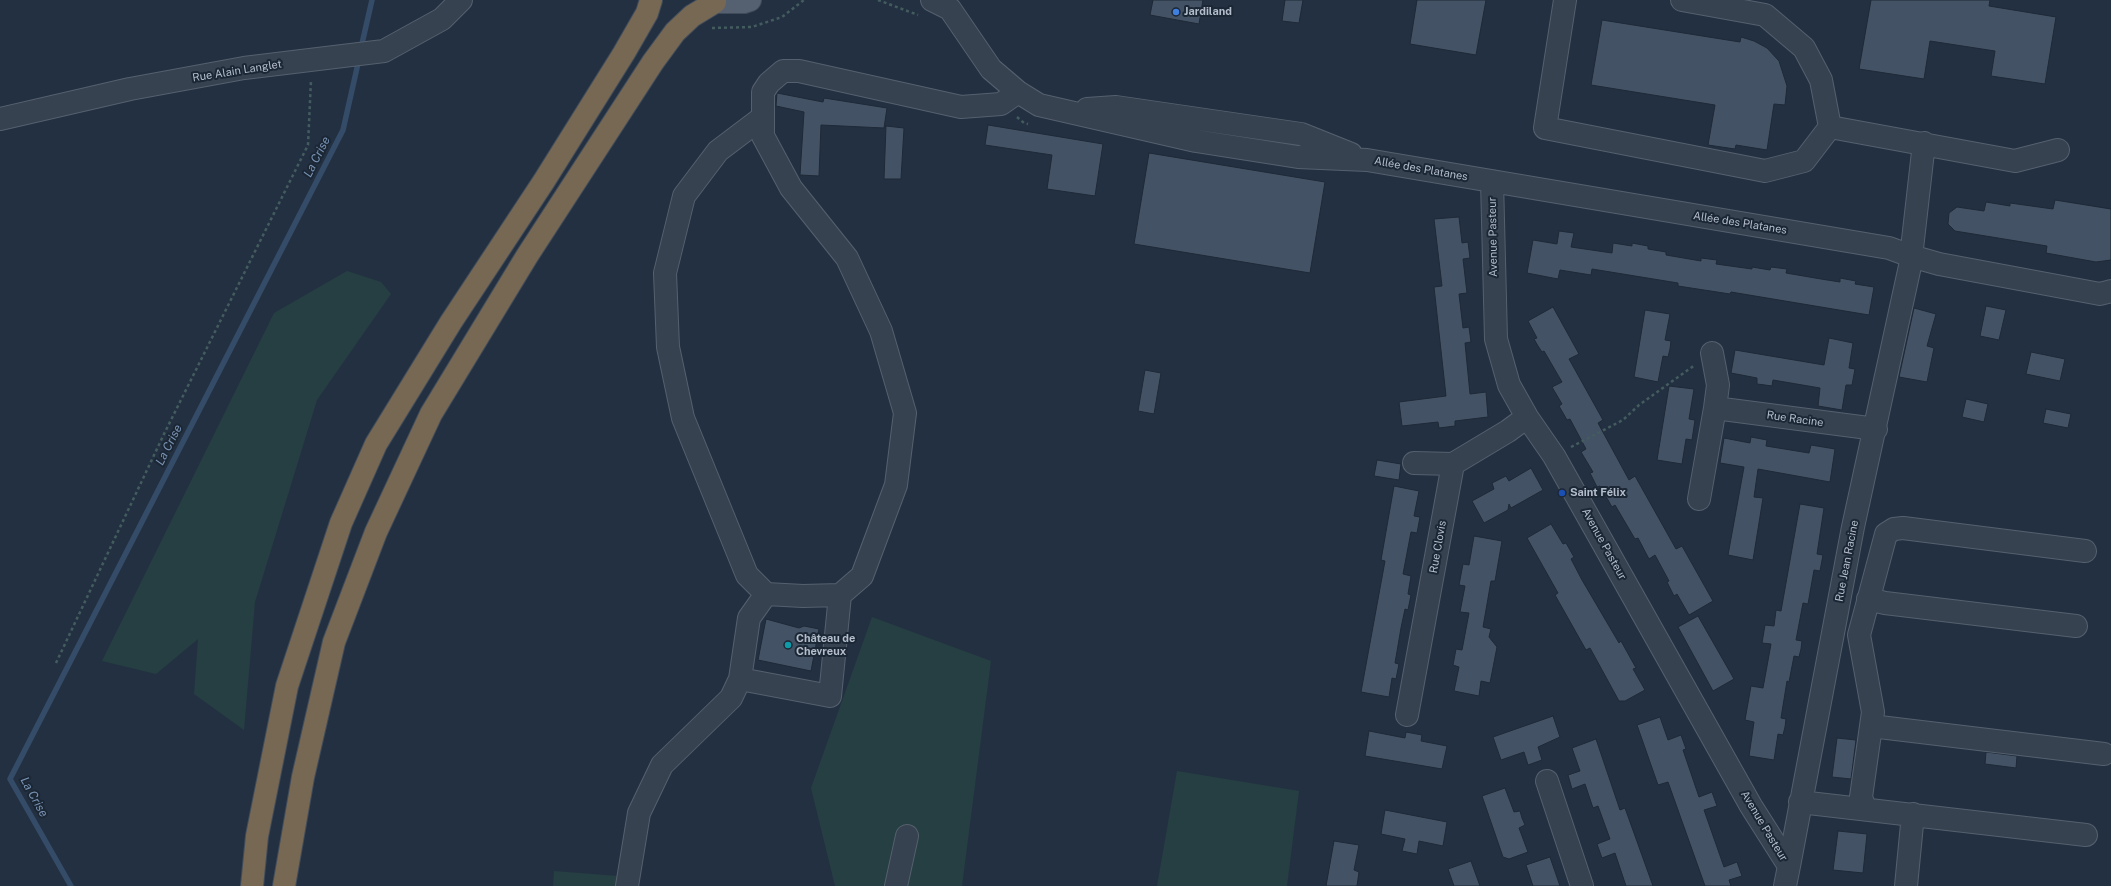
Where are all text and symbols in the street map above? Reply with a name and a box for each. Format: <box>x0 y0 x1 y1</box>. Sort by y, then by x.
place label: Jardiland <box>1184 5 1232 19</box>
marker: Jardiland <box>1171 7 1181 17</box>
street label: Rue Alain Langlet <box>191 57 283 85</box>
water label: La Crise <box>301 134 333 180</box>
street label: Allée des Platanes <box>1373 154 1469 184</box>
street label: Avenue Pasteur <box>1486 197 1500 277</box>
street label: Allée des Platanes <box>1692 209 1788 237</box>
street label: Rue Racine <box>1766 408 1824 430</box>
water label: La Crise <box>153 422 185 468</box>
place label: Saint Félix <box>1570 486 1626 500</box>
marker: Saint Félix <box>1557 488 1567 498</box>
street label: Avenue Pasteur <box>1579 506 1629 582</box>
street label: Rue Jean Racine <box>1833 519 1861 603</box>
street label: Rue Clovis <box>1427 520 1449 574</box>
place label: Château de Chevreux <box>796 632 855 658</box>
marker: Château de Chevreux <box>783 640 793 650</box>
water label: La Crise <box>17 774 51 820</box>
street label: Avenue Pasteur <box>1738 788 1790 864</box>

